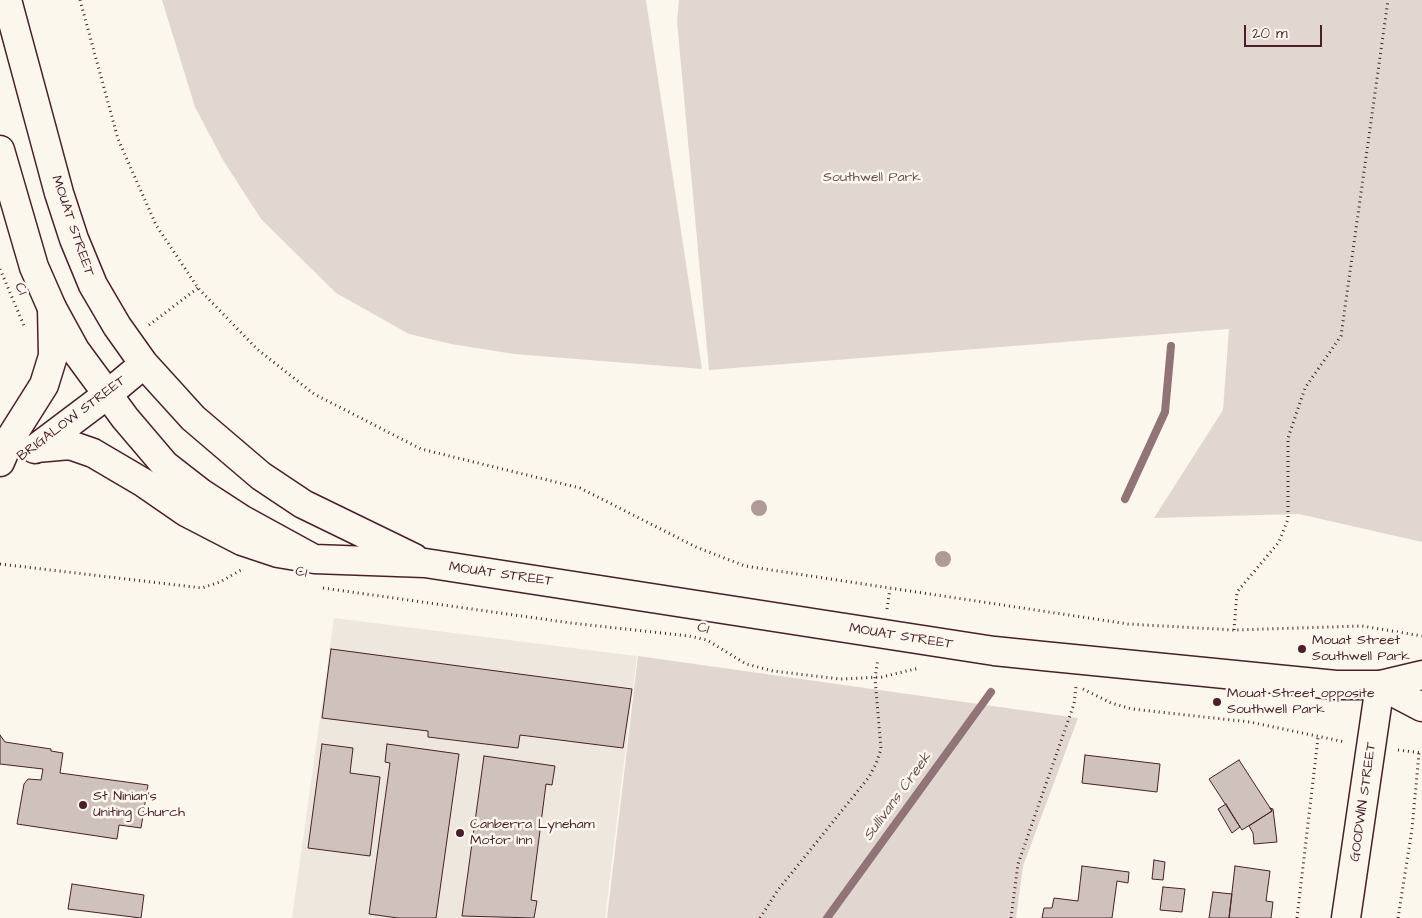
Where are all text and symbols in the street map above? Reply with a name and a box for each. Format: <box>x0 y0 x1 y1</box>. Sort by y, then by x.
scale bar <box>1247 15 1324 47</box>
text: 20 m <box>1252 23 1288 44</box>
park label: Southwell Park <box>823 170 921 186</box>
street label: MOUAT STREET <box>47 174 97 278</box>
street label: C1 <box>10 280 30 298</box>
street label: BRIGALOW STREET <box>14 373 130 465</box>
street label: MOUAT STREET <box>448 559 554 591</box>
street label: C1 <box>294 564 308 582</box>
street label: C1 <box>695 619 711 639</box>
street label: MOUAT STREET <box>848 620 954 654</box>
place label: Mouat Street Southwell Park <box>1312 633 1410 666</box>
marker: Mouat Street Southwell Park <box>1296 643 1308 655</box>
place label: Mouat Street opposite Southwell Park <box>1227 686 1374 719</box>
marker: Mouat Street opposite Southwell Park <box>1211 696 1223 708</box>
street label: GOODWIN STREET <box>1347 741 1381 863</box>
water label: Sullivans Creek <box>860 749 936 845</box>
place label: St Ninian’s Uniting Church <box>93 789 185 822</box>
marker: St Ninian’s Uniting Church <box>77 799 89 811</box>
place label: Canberra Lyneham Motor Inn <box>470 817 595 850</box>
marker: Canberra Lyneham Motor Inn <box>454 827 466 839</box>

